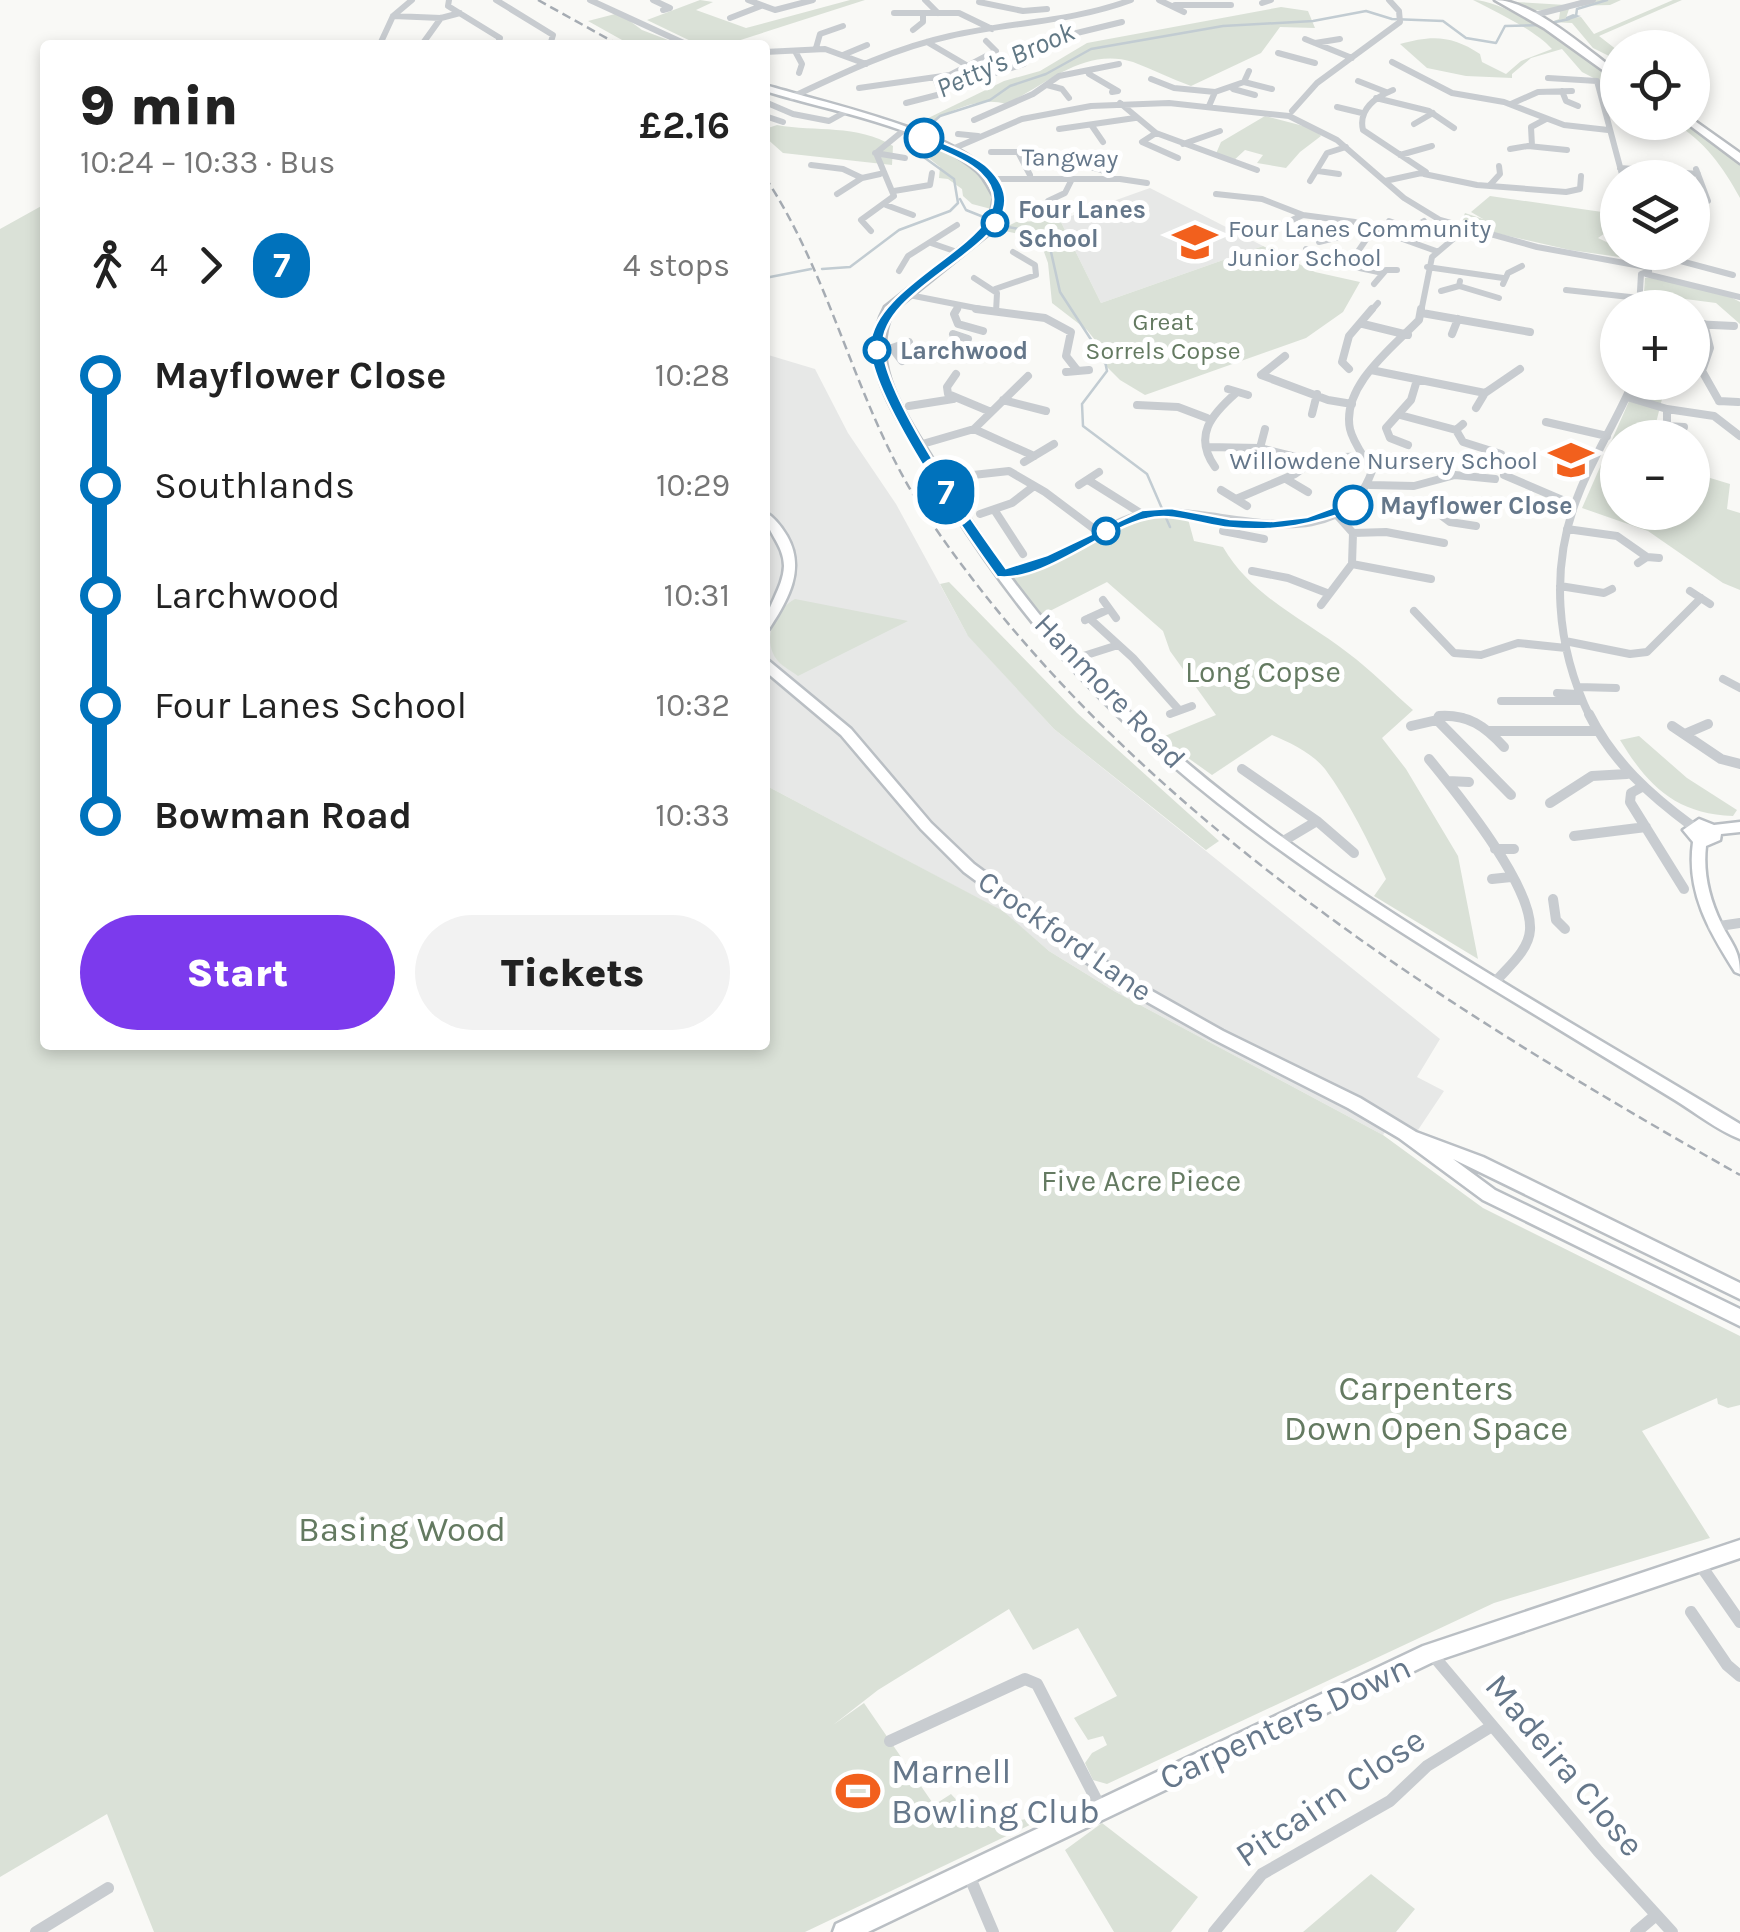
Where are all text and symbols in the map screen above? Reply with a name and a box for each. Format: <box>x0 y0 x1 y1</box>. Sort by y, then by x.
water label: Petty's Brook <box>931 14 1080 105</box>
map controls <box>1600 30 1710 530</box>
button: locate <box>1600 30 1710 140</box>
text: 9 min <box>80 74 238 138</box>
text: £2.16 <box>639 103 730 148</box>
unlabelled marker <box>905 119 943 157</box>
street label: Tangway <box>1021 142 1119 173</box>
text: 10:24 – 10:33 · Bus <box>80 144 335 181</box>
button: layers <box>1600 160 1710 270</box>
place label: Four Lanes School <box>1018 195 1146 253</box>
marker: Four Lanes School <box>982 210 1008 236</box>
place label: Four Lanes Community Junior School <box>1228 214 1491 272</box>
school or university icon: Four Lanes Community Junior School <box>1171 218 1219 266</box>
icon: walk <box>80 238 135 293</box>
icon: forward <box>183 238 238 293</box>
text: 7 <box>273 245 290 286</box>
text: 4 <box>150 247 168 284</box>
text: 4 stops <box>623 247 730 284</box>
button: + <box>1600 290 1710 400</box>
park label: Great Sorrels Copse <box>1085 307 1241 365</box>
place label: Larchwood <box>900 336 1028 365</box>
marker: Larchwood <box>864 337 890 363</box>
text: Mayflower Close <box>154 353 446 398</box>
text: 10:28 <box>655 357 730 394</box>
button: − <box>1600 420 1710 530</box>
school or university icon: Willowdene Nursery School <box>1547 436 1595 484</box>
place label: Willowdene Nursery School <box>1230 446 1538 475</box>
line badge: 7 <box>914 460 978 524</box>
text: Southlands <box>154 463 355 508</box>
text: 10:29 <box>656 467 730 504</box>
text: 7 <box>937 472 955 513</box>
marker: Mayflower Close <box>1334 486 1372 524</box>
place label: Mayflower Close <box>1380 491 1572 520</box>
unlabelled marker <box>1093 518 1119 544</box>
text: Larchwood <box>154 573 341 618</box>
text: 10:31 <box>664 577 730 614</box>
street label: Hanmore Road <box>1027 606 1193 776</box>
park label: Long Copse <box>1185 654 1341 690</box>
text: Four Lanes School <box>154 683 467 728</box>
text: 10:32 <box>656 687 730 724</box>
text: Bowman Road <box>154 793 412 838</box>
text: 10:33 <box>655 797 730 834</box>
street label: Crockford Lane <box>971 863 1159 1009</box>
button: Start <box>80 915 395 1030</box>
button: Tickets <box>415 915 730 1030</box>
park label: Five Acre Piece <box>1041 1163 1241 1199</box>
park label: Carpenters Down Open Space <box>1284 1368 1568 1449</box>
park label: Basing Wood <box>298 1509 506 1550</box>
street label: Carpenters Down <box>1153 1646 1417 1799</box>
street label: Madeira Close <box>1477 1666 1653 1865</box>
street label: Pitcairn Close <box>1228 1719 1433 1876</box>
place label: Marnell Bowling Club <box>891 1751 1100 1832</box>
sports icon: Marnell Bowling Club <box>834 1767 882 1815</box>

